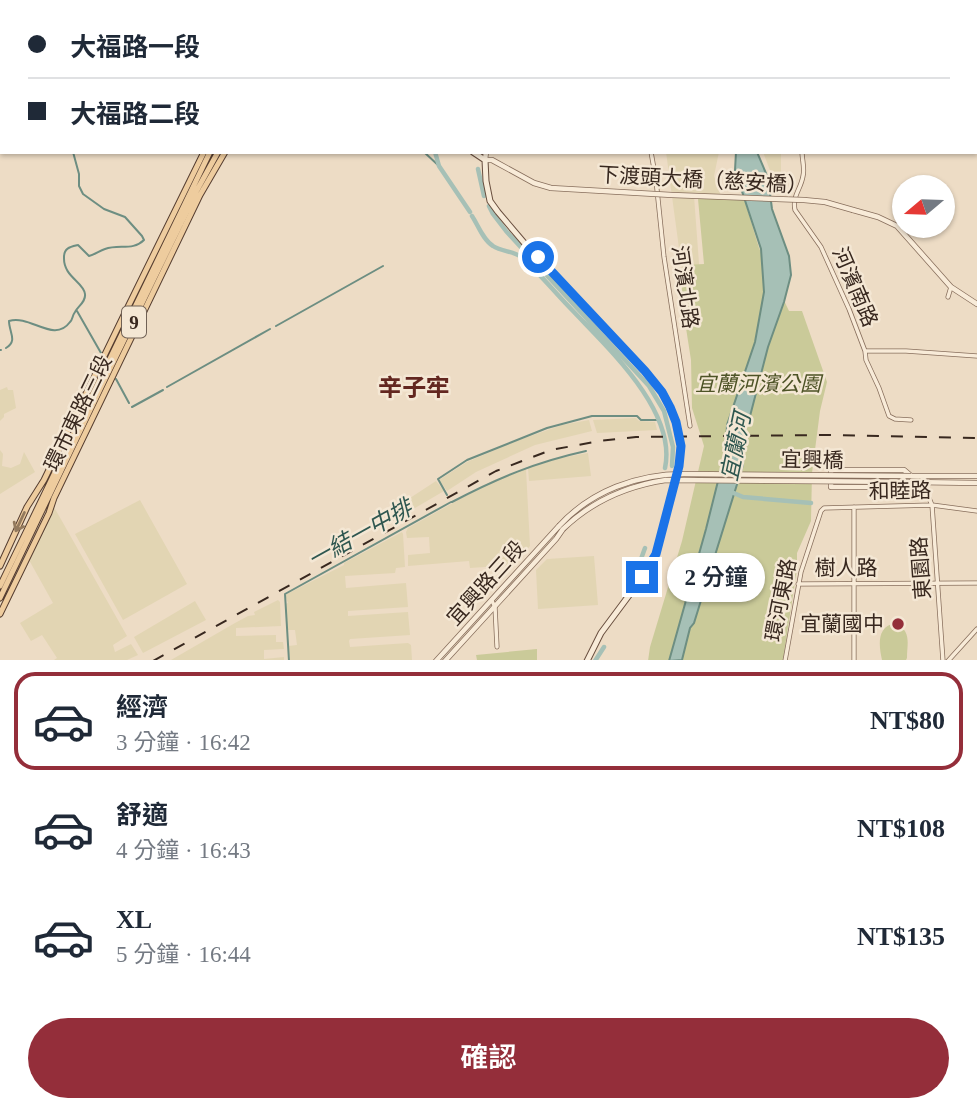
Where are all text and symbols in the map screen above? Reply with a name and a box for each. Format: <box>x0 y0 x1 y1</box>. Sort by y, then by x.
text: 大福路一段 <box>70 33 200 62</box>
text: 大福路二段 <box>70 100 200 129</box>
street label: 下渡頭大橋（慈安橋） <box>598 163 808 197</box>
north arrow <box>892 175 956 238</box>
map controls <box>892 175 955 238</box>
route start <box>522 241 554 273</box>
street label: 河濱北路 <box>667 244 703 330</box>
street label: 河濱南路 <box>828 244 882 330</box>
road number: 9 <box>122 306 146 338</box>
street label: 環市東路三段 <box>40 351 116 475</box>
park label: 宜蘭河濱公園 <box>695 372 824 396</box>
district label: 辛子牢 <box>378 375 450 401</box>
water label: 宜蘭河 <box>717 407 756 483</box>
street label: 宜興橋 <box>780 447 844 473</box>
street label: 和睦路 <box>868 478 932 504</box>
water label: 一結一中排 <box>304 494 419 573</box>
one-way arrow <box>12 511 26 532</box>
street label: 宜興路三段 <box>442 536 530 630</box>
street label: 東園路 <box>907 536 935 600</box>
callout: 2 分鐘 <box>666 552 764 602</box>
street label: 環河東路 <box>761 556 801 644</box>
street label: 樹人路 <box>815 556 878 580</box>
route end <box>626 561 658 593</box>
text: 2 分鐘 <box>684 565 748 590</box>
place label: 宜蘭國中 <box>800 612 884 636</box>
marker: 宜蘭國中 <box>890 616 906 632</box>
icon: car <box>32 690 95 753</box>
text: 經濟 <box>116 693 168 722</box>
text: NT$80 <box>870 706 945 735</box>
text: 3 分鐘 · 16:42 <box>116 730 251 755</box>
icon: car <box>32 798 95 861</box>
text: 舒適 <box>116 801 168 830</box>
text: NT$108 <box>857 814 945 843</box>
text: 4 分鐘 · 16:43 <box>116 838 251 863</box>
text: XL <box>116 905 152 934</box>
icon: car <box>32 906 95 969</box>
text: NT$135 <box>857 922 945 951</box>
text: 5 分鐘 · 16:44 <box>116 942 251 967</box>
button: 確認 <box>28 1018 949 1098</box>

